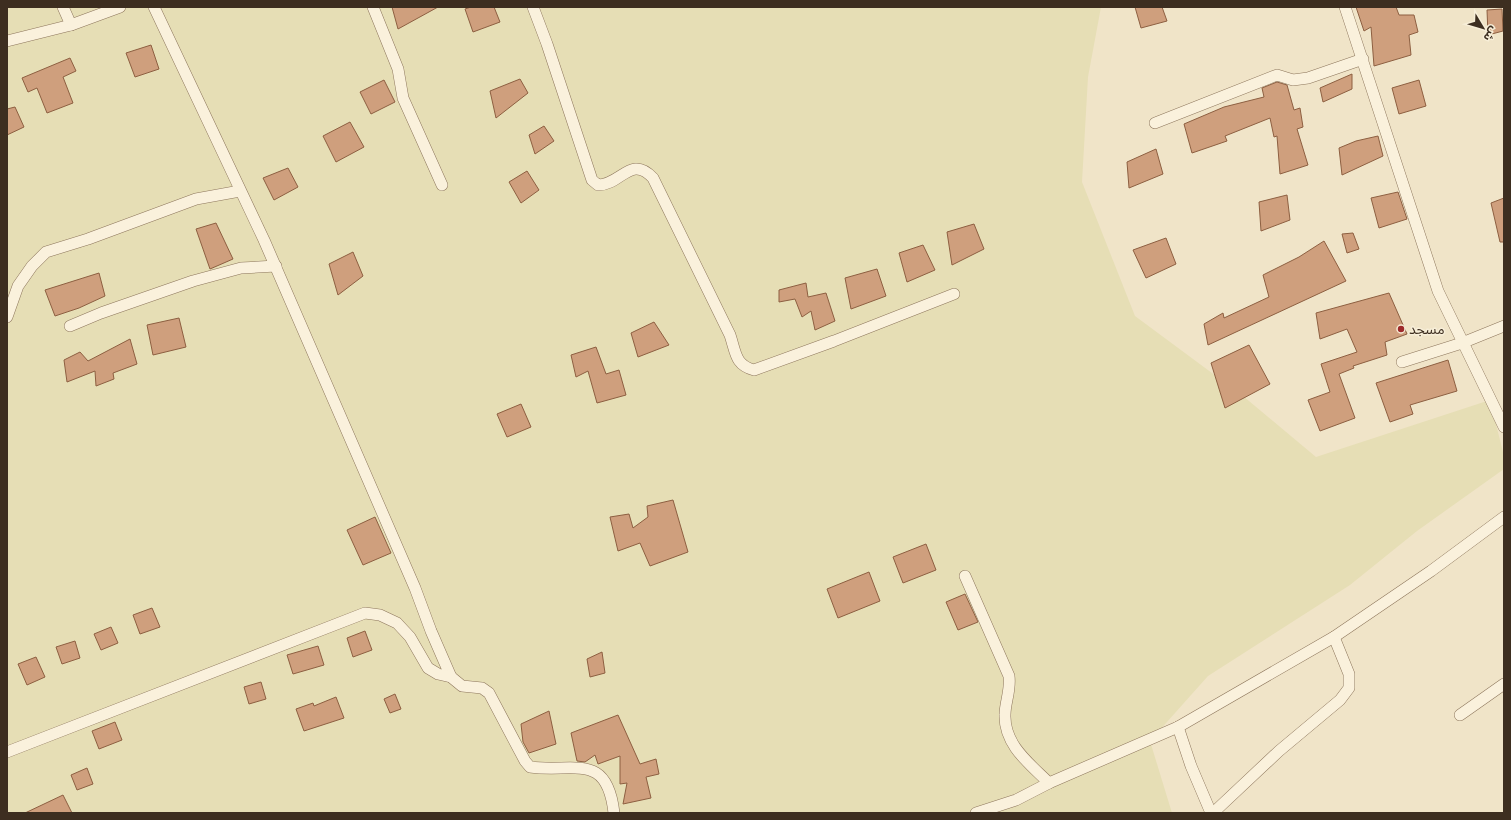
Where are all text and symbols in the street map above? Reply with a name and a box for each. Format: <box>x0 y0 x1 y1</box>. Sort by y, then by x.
north arrow <box>1463 8 1503 48</box>
text: ش <box>1480 23 1501 44</box>
place label: مسجد <box>1409 319 1445 339</box>
marker: مسجد <box>1396 324 1406 334</box>

